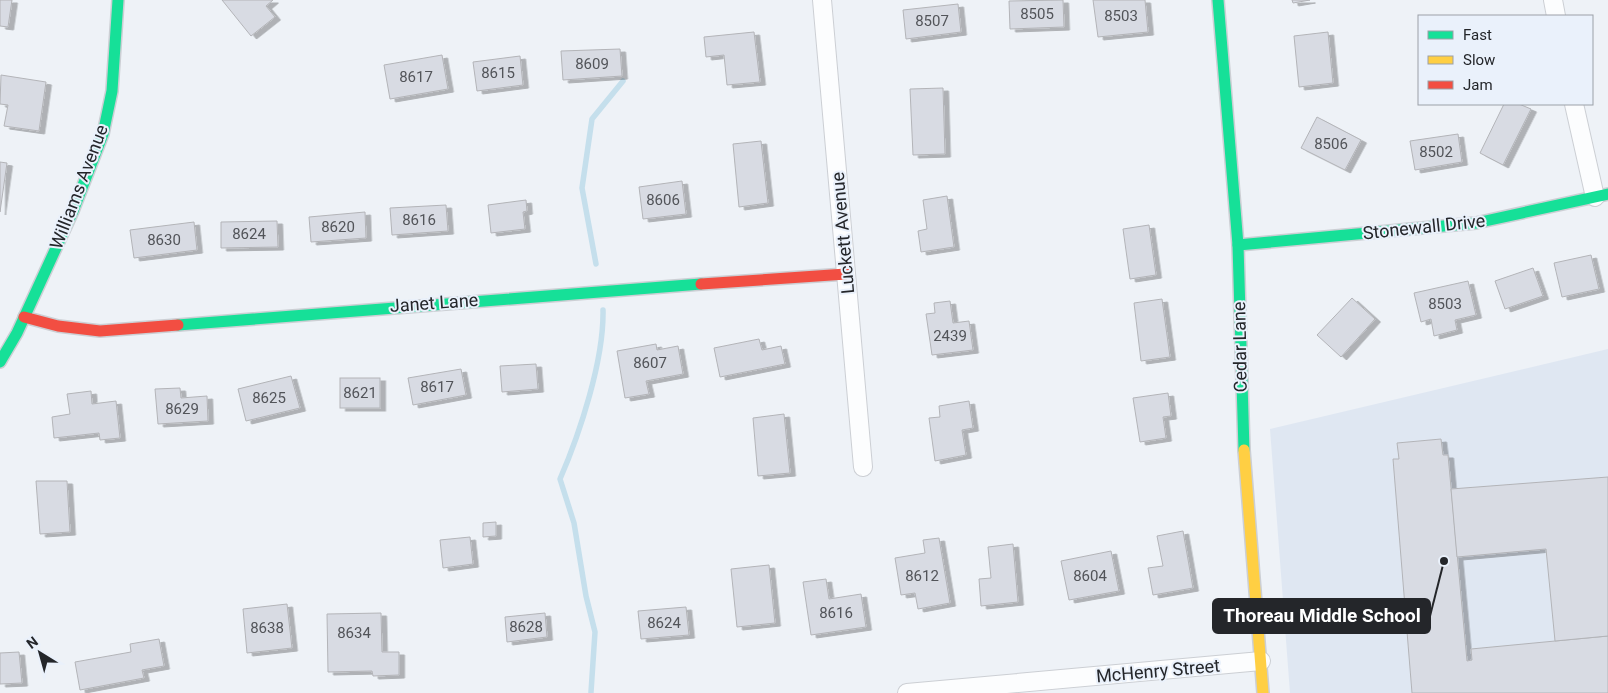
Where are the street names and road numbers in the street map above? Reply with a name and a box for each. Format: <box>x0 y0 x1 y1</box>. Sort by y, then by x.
street label: Williams Avenue <box>45 122 112 252</box>
street label: Luckett Avenue <box>827 171 858 295</box>
street label: Stonewall Drive <box>1362 210 1486 243</box>
street label: Janet Lane <box>389 289 479 316</box>
street label: Cedar Lane <box>1228 301 1251 393</box>
street label: McHenry Street <box>1095 655 1221 686</box>

